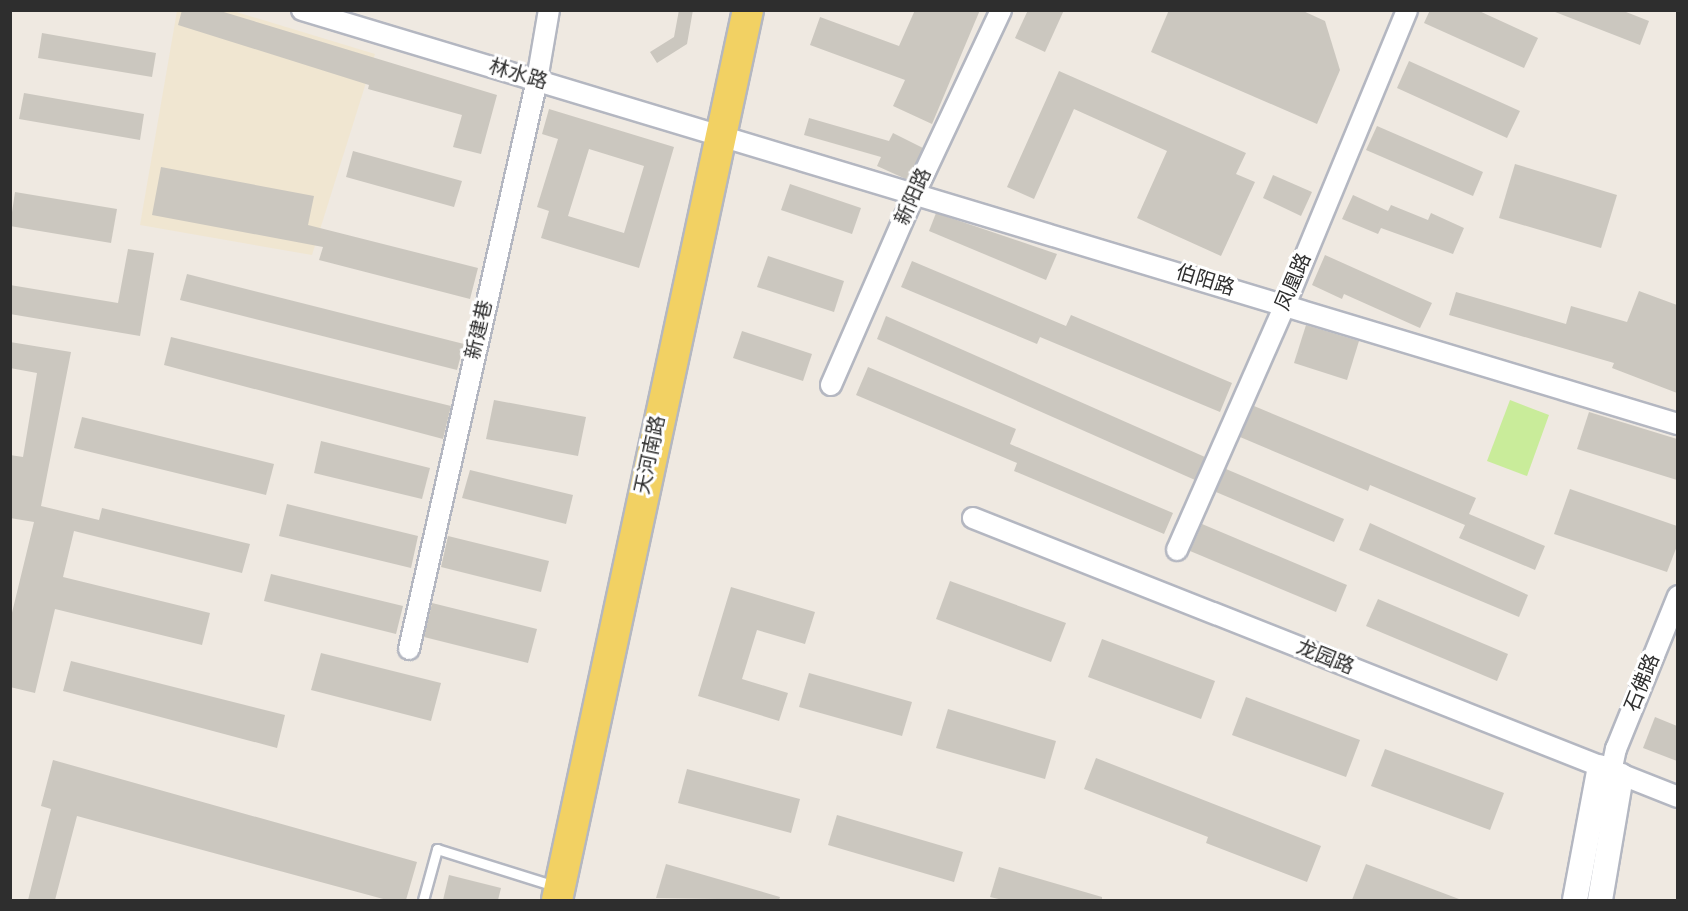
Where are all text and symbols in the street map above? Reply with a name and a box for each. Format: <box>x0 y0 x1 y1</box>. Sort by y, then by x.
street label: 林水路 <box>486 55 550 95</box>
street label: 新阳路 <box>891 165 937 229</box>
street label: 凤凰路 <box>1271 250 1317 314</box>
street label: 伯阳路 <box>1173 261 1237 301</box>
street label: 新建巷 <box>462 298 498 362</box>
street label: 天河南路 <box>631 413 671 497</box>
street label: 龙园路 <box>1293 636 1357 680</box>
street label: 石佛路 <box>1621 651 1665 715</box>

